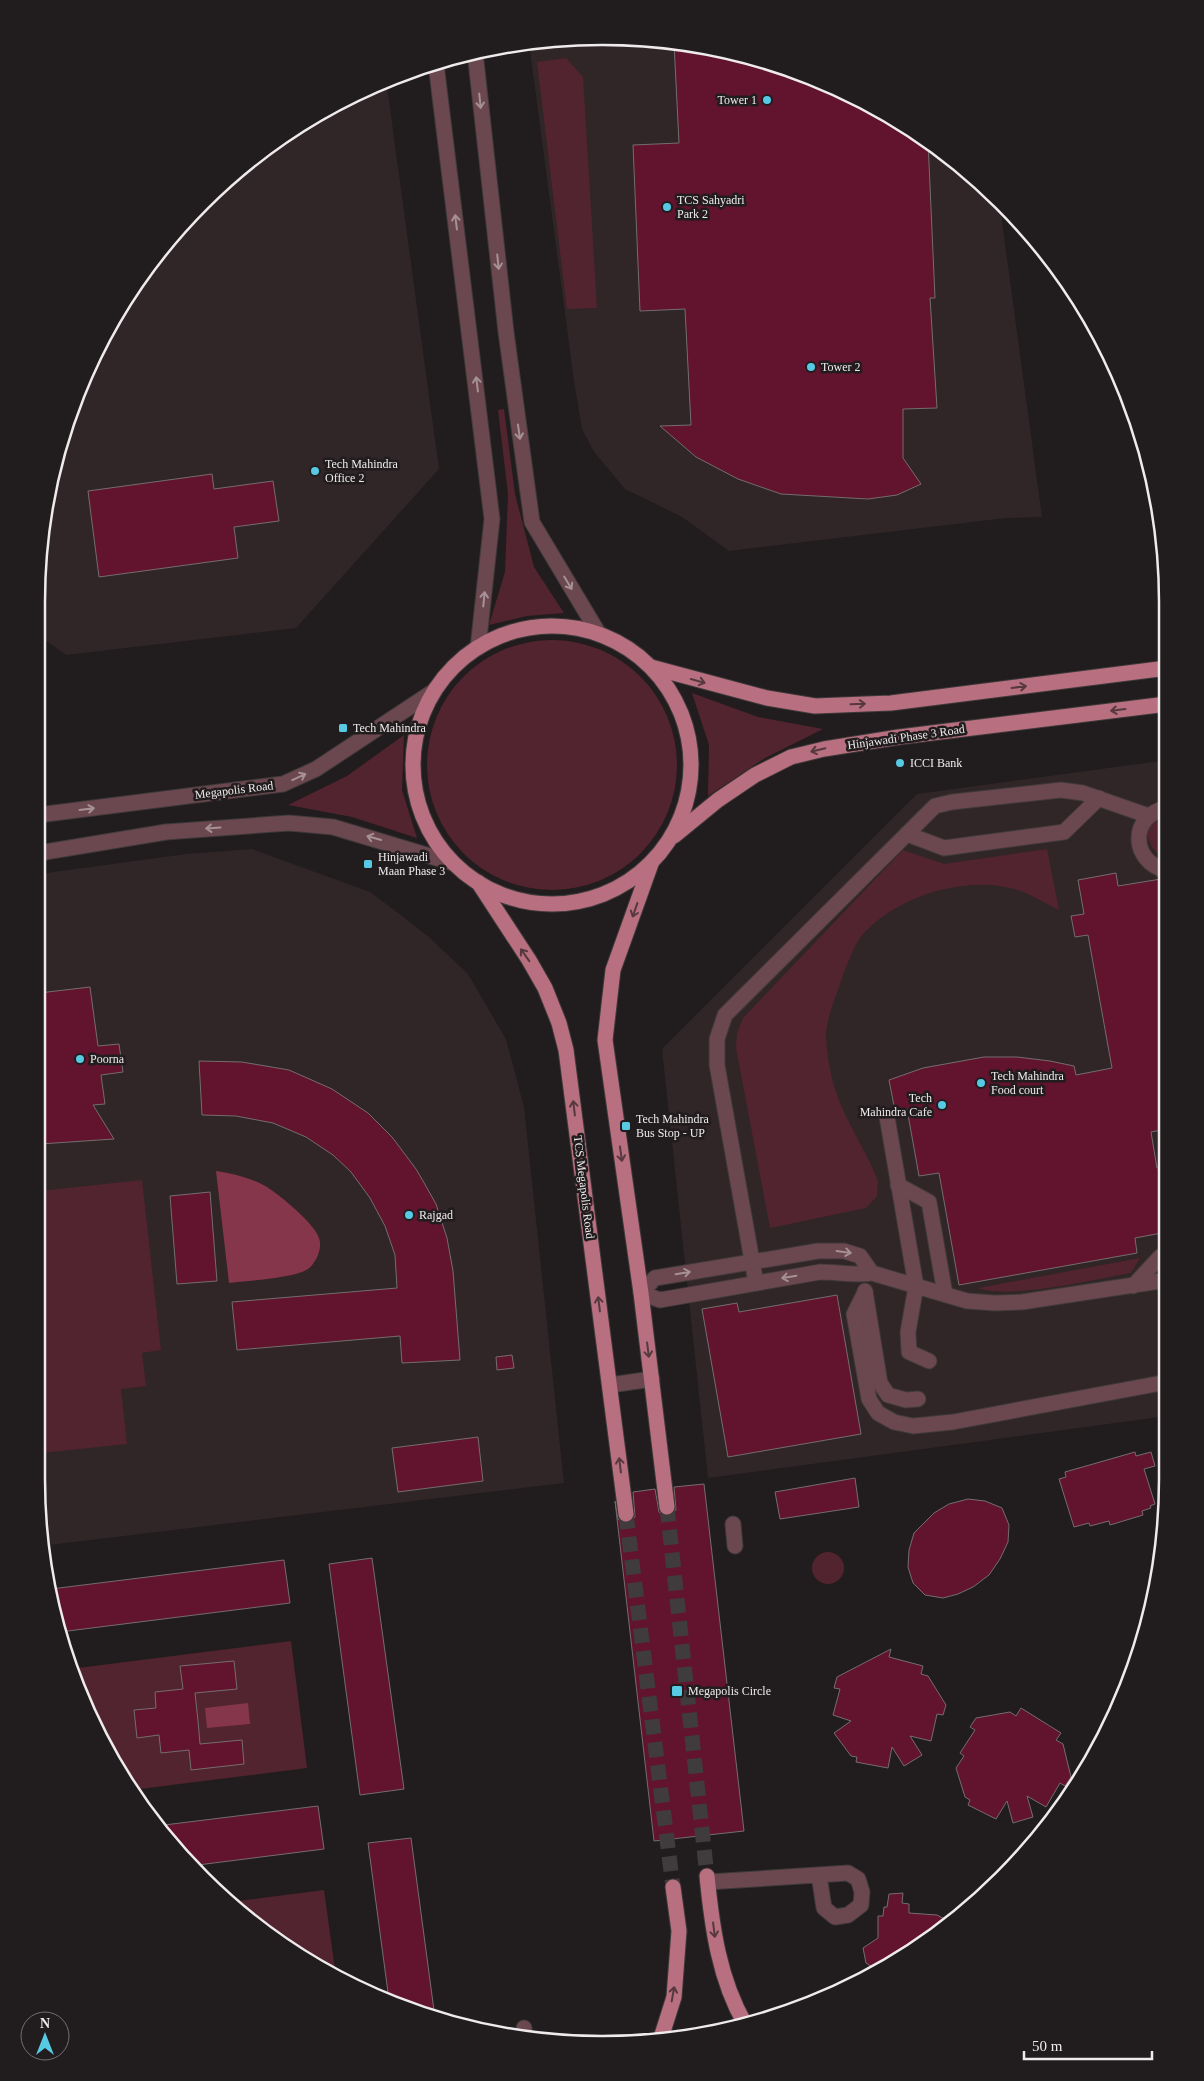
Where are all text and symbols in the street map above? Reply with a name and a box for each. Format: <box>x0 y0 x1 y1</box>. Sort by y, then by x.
one-way arrow <box>475 92 485 108</box>
place label: Tower 1 <box>718 93 757 107</box>
marker: Tower 1 <box>761 94 773 106</box>
place label: TCS Sahyadri Park 2 <box>677 193 745 221</box>
marker: TCS Sahyadri Park 2 <box>661 201 673 213</box>
one-way arrow <box>451 215 461 231</box>
one-way arrow <box>493 254 503 270</box>
place label: Tower 2 <box>821 360 860 374</box>
marker: Tower 2 <box>805 361 817 373</box>
one-way arrow <box>472 376 482 392</box>
one-way arrow <box>514 424 524 440</box>
place label: Tech Mahindra Office 2 <box>325 457 398 485</box>
marker: Tech Mahindra Office 2 <box>309 465 321 477</box>
one-way arrow <box>564 576 574 590</box>
one-way arrow <box>479 592 489 608</box>
one-way arrow <box>690 676 706 686</box>
one-way arrow <box>1011 682 1027 692</box>
one-way arrow <box>850 700 866 709</box>
one-way arrow <box>1110 705 1126 715</box>
place label: Tech Mahindra <box>353 721 426 735</box>
marker: Tech Mahindra <box>337 722 349 734</box>
street label: Hinjawadi Phase 3 Road <box>846 722 966 752</box>
one-way arrow <box>811 746 827 755</box>
place label: ICCI Bank <box>910 756 962 770</box>
marker: ICCI Bank <box>894 757 906 769</box>
one-way arrow <box>291 771 306 781</box>
street label: Megapolis Road <box>194 778 274 802</box>
one-way arrow <box>78 804 94 814</box>
one-way arrow <box>205 824 221 833</box>
one-way arrow <box>366 833 382 842</box>
place label: Hinjawadi Maan Phase 3 <box>378 850 445 878</box>
marker: Hinjawadi Maan Phase 3 <box>362 858 374 870</box>
one-way arrow <box>630 901 639 917</box>
one-way arrow <box>520 948 530 962</box>
place label: Poorna <box>90 1052 125 1066</box>
marker: Poorna <box>74 1053 86 1065</box>
place label: Tech Mahindra Food court <box>991 1069 1064 1097</box>
marker: Tech Mahindra Food court <box>975 1077 987 1089</box>
place label: Tech Mahindra Cafe <box>860 1091 932 1119</box>
marker: Tech Mahindra Cafe <box>936 1099 948 1111</box>
one-way arrow <box>569 1100 579 1116</box>
place label: Tech Mahindra Bus Stop - UP <box>636 1112 709 1140</box>
marker: Tech Mahindra Bus Stop - UP <box>620 1120 632 1132</box>
street label: TCS Megapolis Road <box>571 1135 597 1239</box>
one-way arrow <box>617 1146 627 1162</box>
place label: Rajgad <box>419 1208 453 1222</box>
marker: Rajgad <box>403 1209 415 1221</box>
one-way arrow <box>836 1248 852 1258</box>
one-way arrow <box>675 1268 691 1278</box>
one-way arrow <box>781 1273 797 1283</box>
one-way arrow <box>594 1296 604 1312</box>
one-way arrow <box>644 1341 654 1357</box>
one-way arrow <box>615 1457 625 1473</box>
marker: Megapolis Circle <box>670 1684 684 1698</box>
place label: Megapolis Circle <box>688 1684 771 1698</box>
one-way arrow <box>709 1922 719 1938</box>
one-way arrow <box>669 1986 679 2002</box>
north arrow <box>20 2011 70 2061</box>
text: N <box>40 2016 50 2031</box>
scale bar <box>1024 2028 1152 2060</box>
text: 50 m <box>1032 2038 1063 2054</box>

